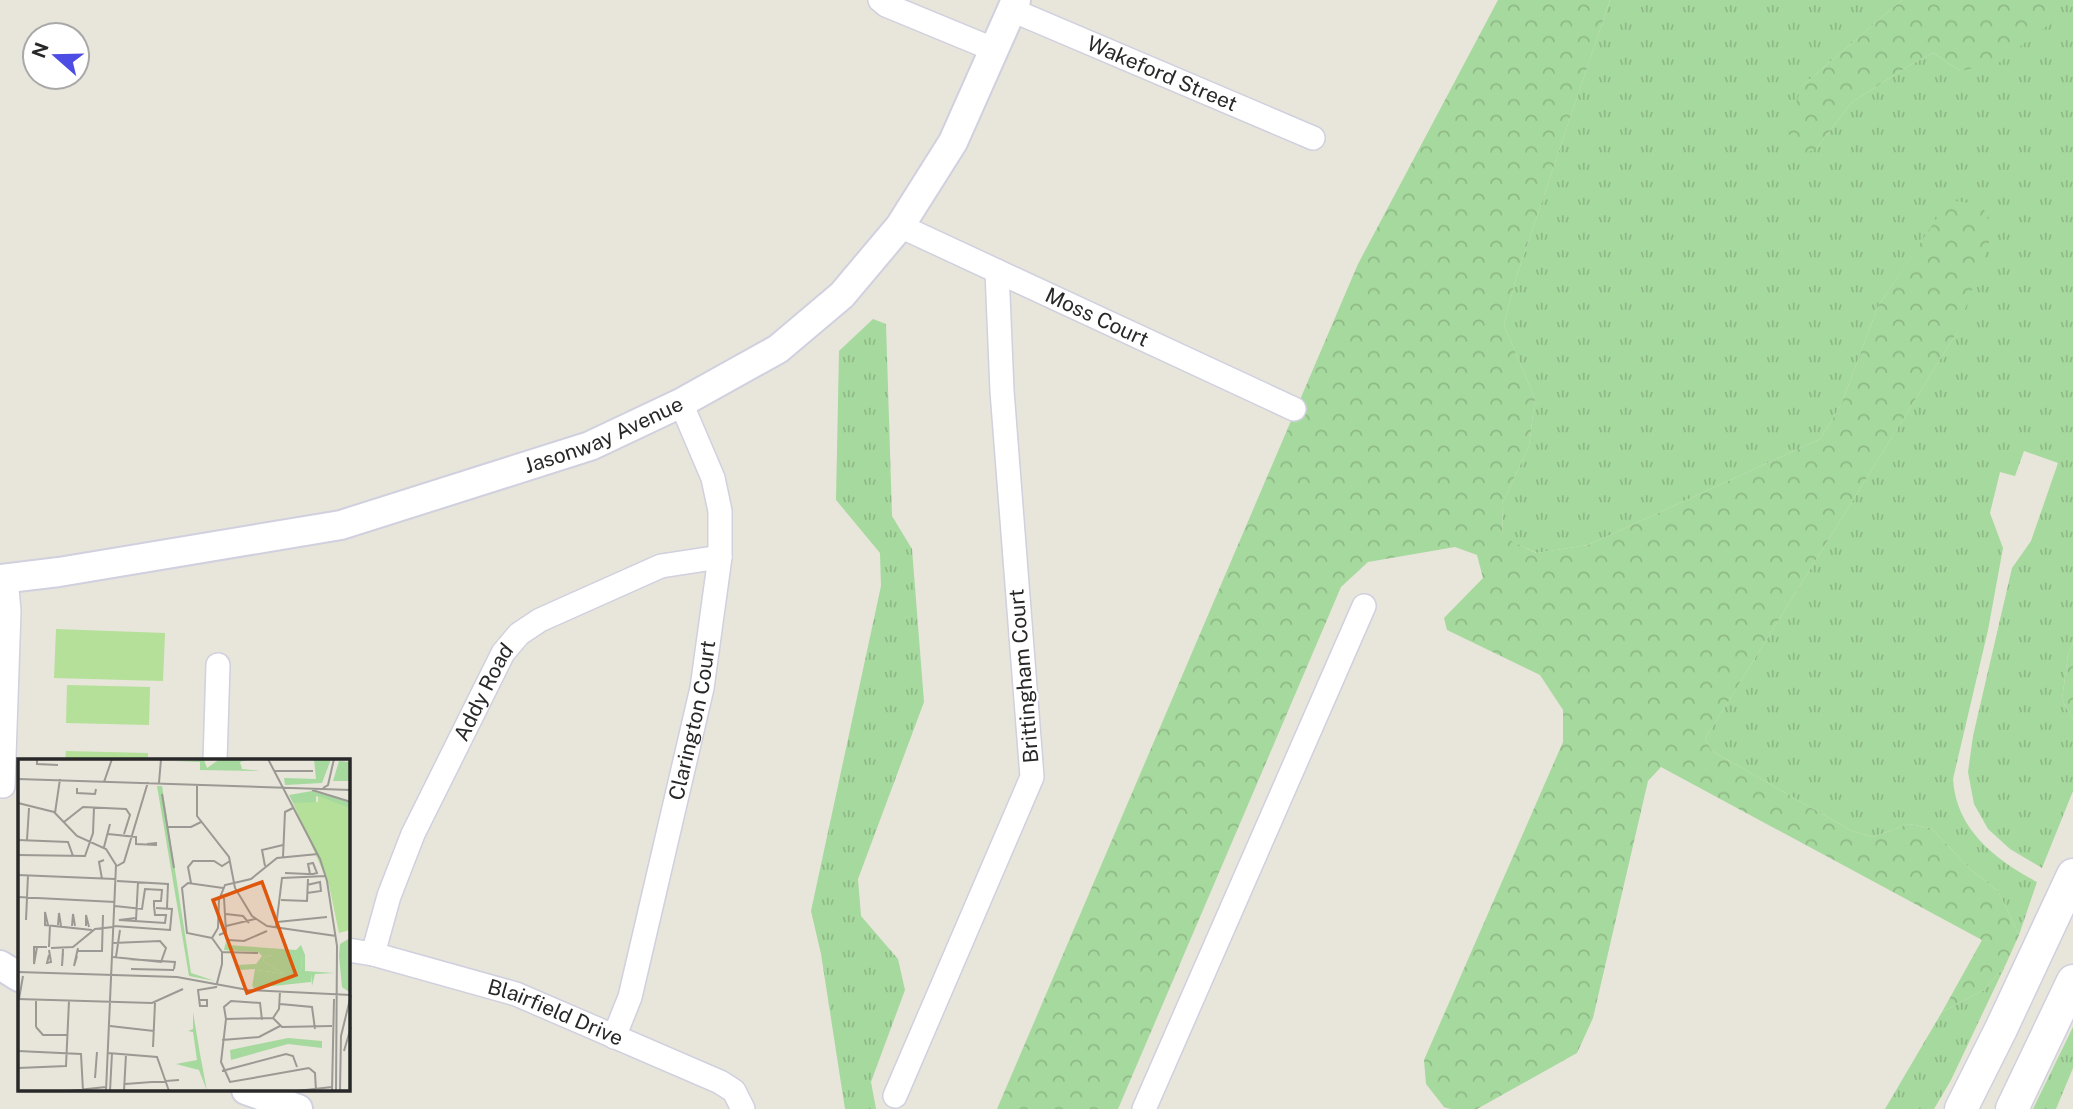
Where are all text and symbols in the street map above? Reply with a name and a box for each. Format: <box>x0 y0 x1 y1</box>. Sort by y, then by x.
north arrow <box>21 21 91 91</box>
street label: Wakeford Street <box>1083 30 1241 116</box>
text: N <box>27 39 53 61</box>
street label: Moss Court <box>1041 282 1153 352</box>
street label: Jasonway Avenue <box>521 391 687 478</box>
street label: Brittingham Court <box>1003 588 1044 764</box>
street label: Addy Road <box>448 638 518 745</box>
street label: Clarington Court <box>663 639 720 803</box>
inset map <box>18 759 350 1092</box>
street label: Blairfield Drive <box>485 974 627 1051</box>

